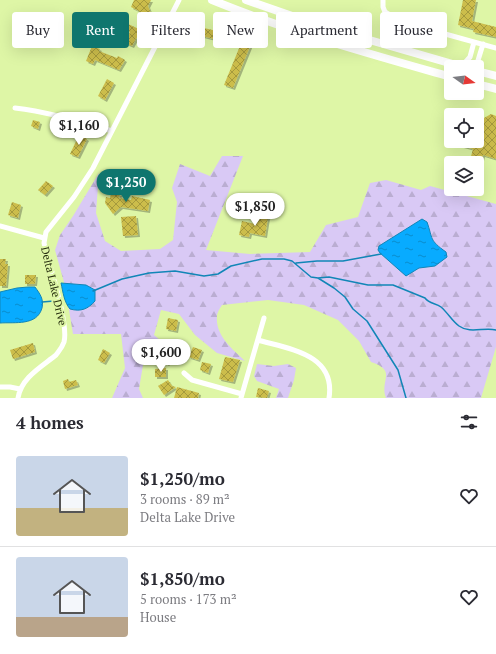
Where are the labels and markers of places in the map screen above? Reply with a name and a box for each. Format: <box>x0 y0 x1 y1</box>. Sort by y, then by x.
pin: $1,160 <box>46 112 112 146</box>
pin: $1,250 <box>93 169 159 203</box>
pin: $1,850 <box>222 193 288 227</box>
pin: $1,600 <box>128 339 194 373</box>

